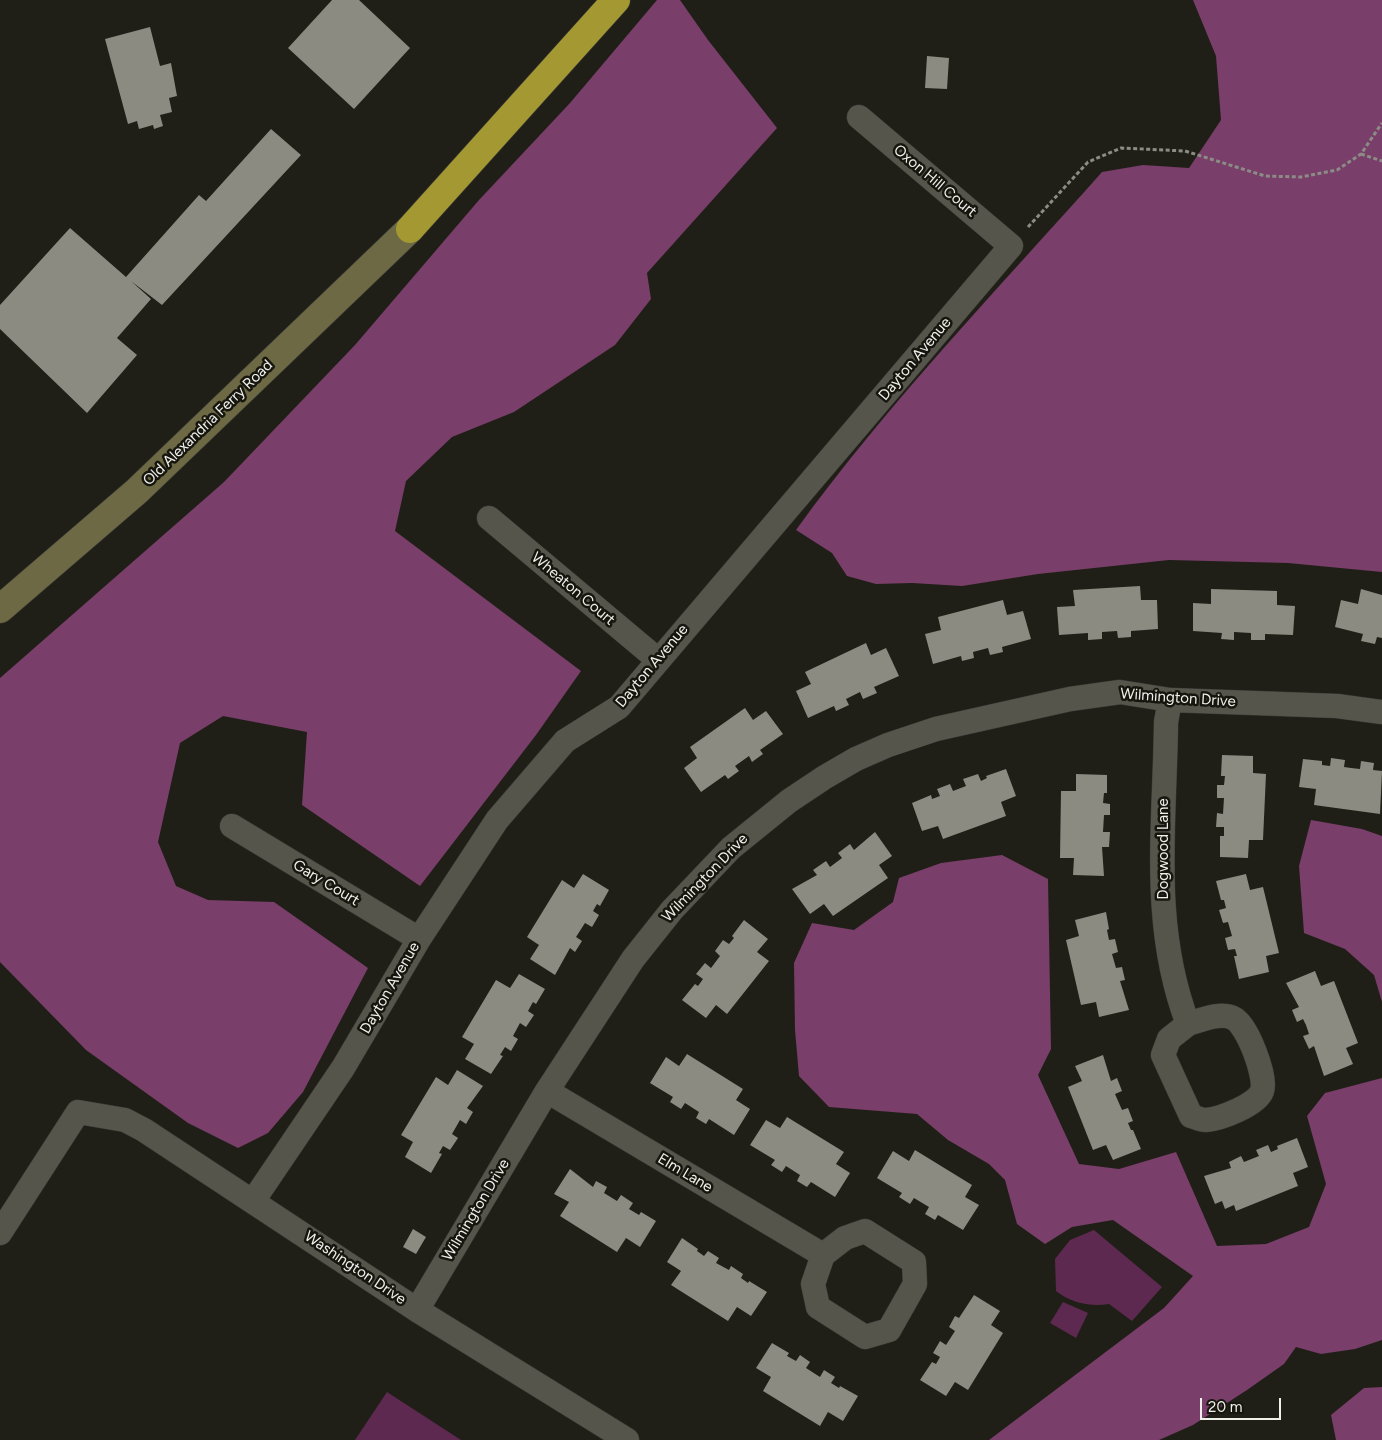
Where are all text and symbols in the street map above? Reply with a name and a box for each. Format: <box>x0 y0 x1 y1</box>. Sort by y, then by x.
street label: Oxon Hill Court <box>890 141 980 221</box>
street label: Dayton Avenue <box>875 314 955 404</box>
street label: Old Alexandria Ferry Road <box>139 356 277 490</box>
street label: Wheaton Court <box>528 549 618 629</box>
street label: Dayton Avenue <box>612 621 692 711</box>
street label: Wilmington Drive <box>1120 685 1236 711</box>
street label: Dogwood Lane <box>1155 798 1173 900</box>
street label: Wilmington Drive <box>658 830 752 926</box>
street label: Gary Court <box>290 856 362 910</box>
street label: Dayton Avenue <box>356 939 424 1037</box>
street label: Elm Lane <box>654 1150 716 1196</box>
street label: Wilmington Drive <box>438 1156 514 1264</box>
street label: Washington Drive <box>301 1227 409 1309</box>
scale bar <box>1202 1388 1283 1420</box>
text: 20 m <box>1208 1398 1242 1416</box>

